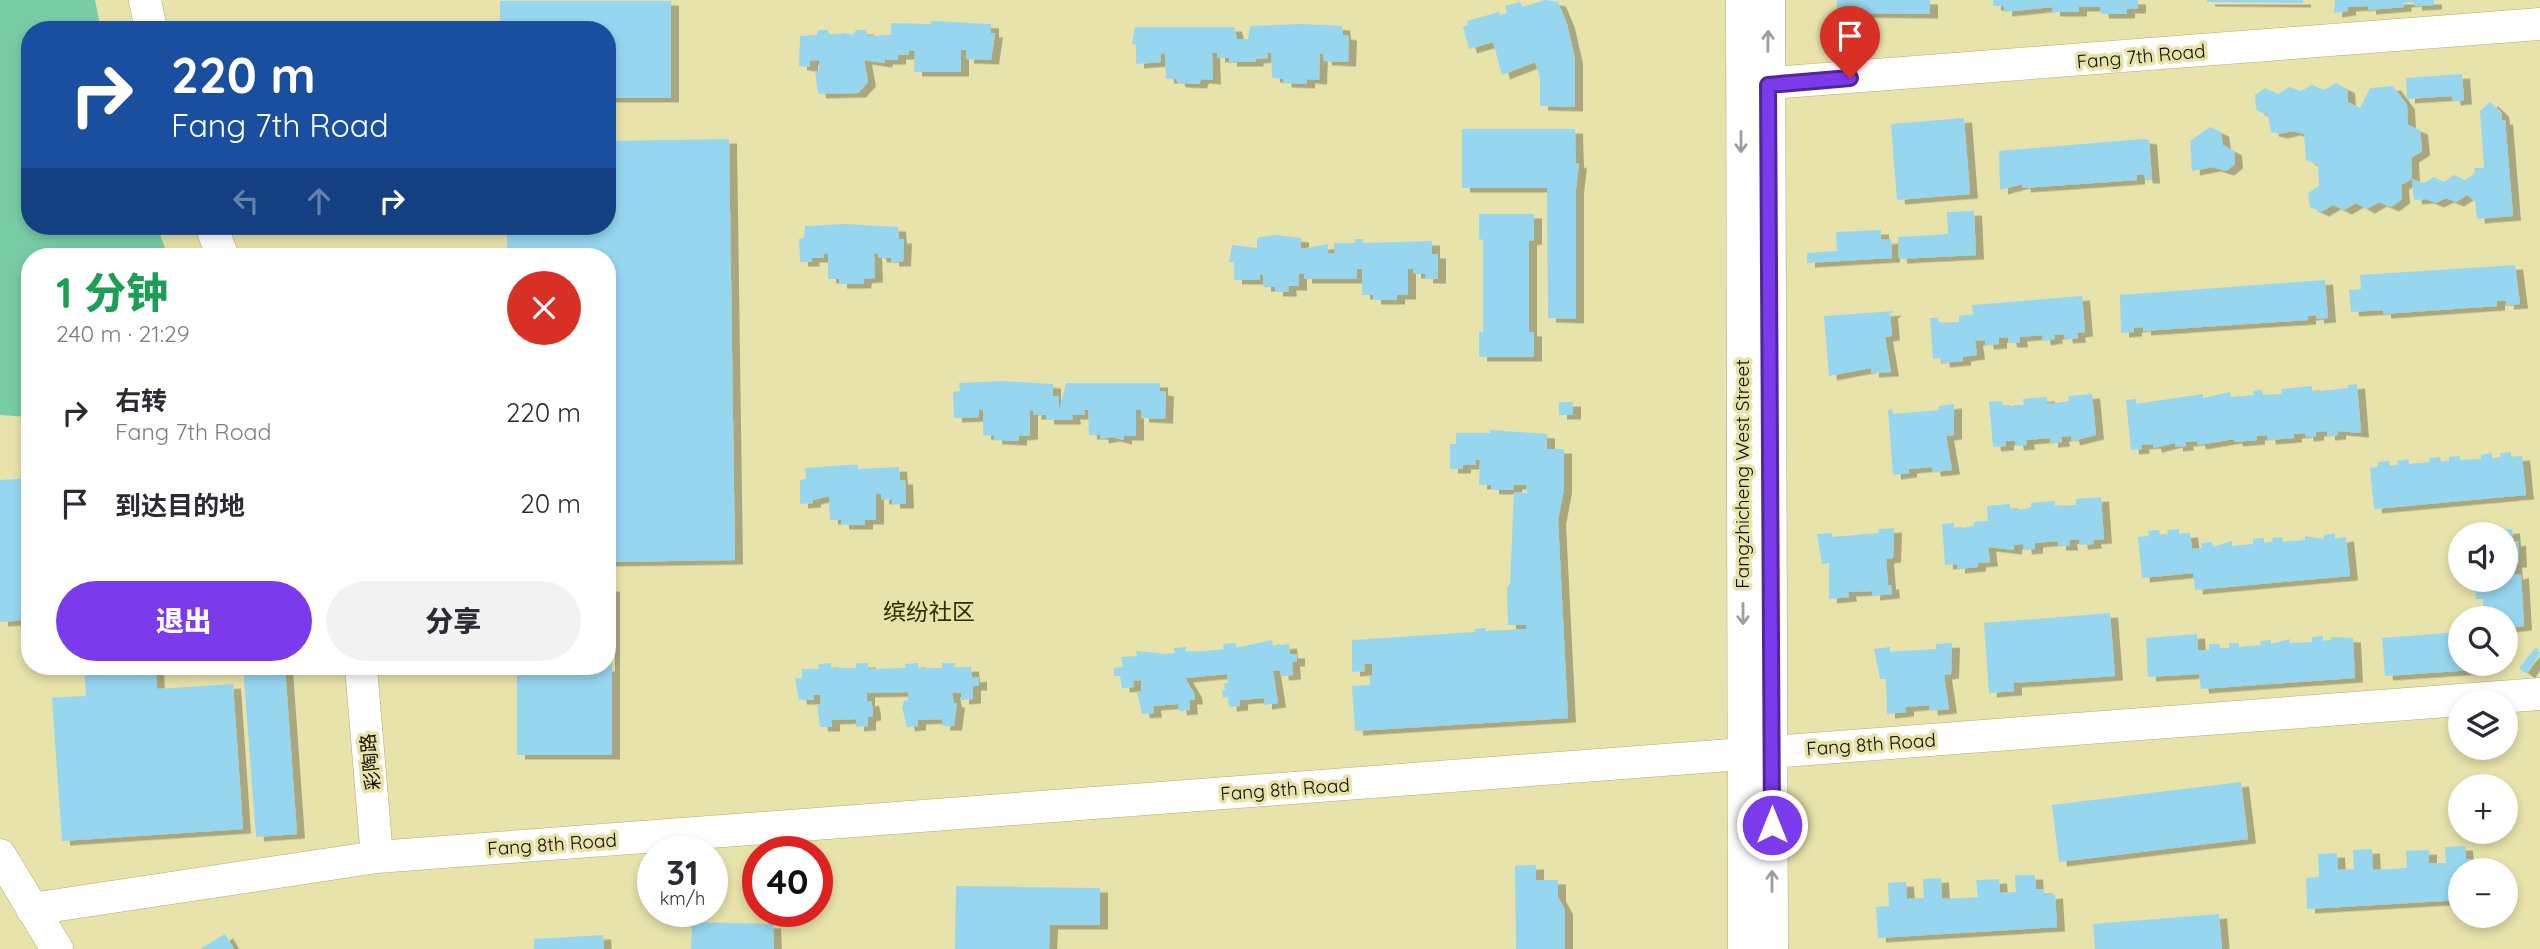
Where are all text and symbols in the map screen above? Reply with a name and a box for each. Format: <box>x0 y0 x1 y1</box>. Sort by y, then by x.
pin <box>1820 6 1880 78</box>
icon: arrive <box>1831 17 1869 55</box>
one-way arrow <box>1761 30 1775 53</box>
street label: Fang 7th Road <box>2076 38 2206 74</box>
text: 220 m <box>171 44 316 105</box>
icon: right <box>56 49 147 140</box>
text: Fang 7th Road <box>171 105 389 145</box>
one-way arrow <box>1734 130 1748 153</box>
icon: left <box>227 182 265 220</box>
icon: ahead <box>300 182 338 220</box>
icon: right <box>373 182 411 220</box>
text: 1 分钟 <box>56 266 168 319</box>
button: close <box>507 271 581 345</box>
text: 240 m · 21:29 <box>56 319 190 348</box>
street label: Fangzhicheng West Street <box>1730 359 1754 589</box>
text: 右转 <box>115 384 167 417</box>
icon: right <box>56 394 94 432</box>
text: 220 m <box>506 396 581 429</box>
text: Fang 7th Road <box>115 417 271 446</box>
icon: arrive <box>56 485 94 523</box>
text: 20 m <box>520 487 581 520</box>
text: 到达目的地 <box>115 489 245 522</box>
map controls <box>2448 522 2518 928</box>
button: sound <box>2448 522 2518 592</box>
button: 退出 <box>56 581 312 661</box>
button: 分享 <box>326 581 581 661</box>
district label: 缤纷社区 <box>883 597 975 626</box>
one-way arrow <box>1736 602 1750 625</box>
button: search <box>2448 606 2518 676</box>
button: layers <box>2448 690 2518 760</box>
street label: Fang 8th Road <box>1805 728 1937 760</box>
street label: 彩陶路 <box>355 732 385 792</box>
street label: Fang 8th Road <box>1219 773 1351 805</box>
button: + <box>2448 774 2518 844</box>
position arrow <box>1735 788 1809 862</box>
street label: Fang 8th Road <box>486 828 618 860</box>
speed limit sign: 40 <box>742 836 833 927</box>
text: 31 <box>666 850 699 894</box>
button: − <box>2448 858 2518 928</box>
one-way arrow <box>1765 870 1779 893</box>
text: km/h <box>660 887 705 910</box>

